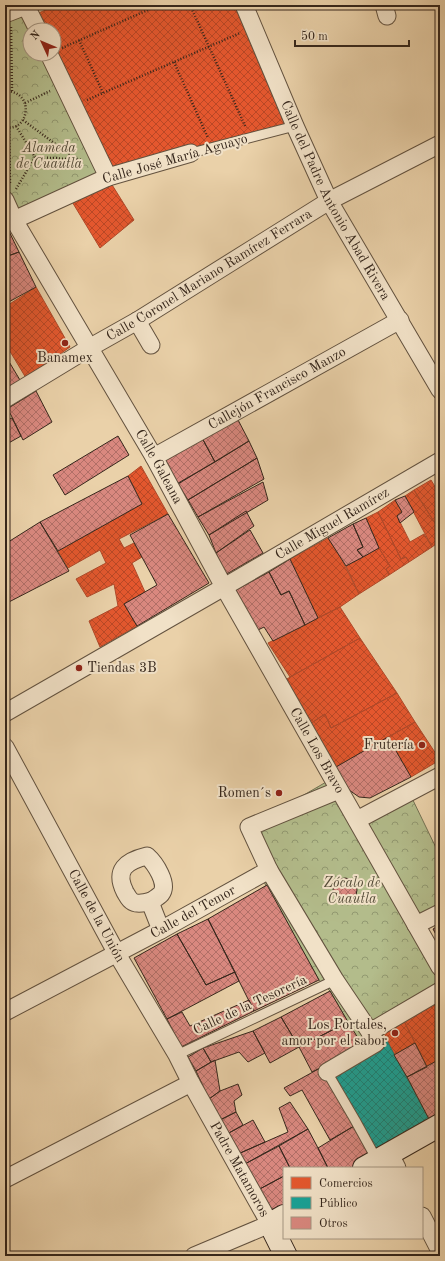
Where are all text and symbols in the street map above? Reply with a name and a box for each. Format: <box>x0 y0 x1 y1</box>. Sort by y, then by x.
north arrow <box>22 22 62 62</box>
scale bar <box>295 22 409 48</box>
text: N <box>29 29 43 43</box>
text: 50 m <box>301 30 328 43</box>
street label: Calle del Padre Antonio Abad Rivera <box>278 99 393 303</box>
street label: Calle José María Aguayo <box>101 132 249 186</box>
park label: Alameda de Cuautla <box>16 141 83 171</box>
street label: Calle Coronel Mariano Ramírez Ferrara <box>104 206 315 344</box>
marker: Banamex <box>60 338 70 348</box>
street label: Callejón Francisco Manzo <box>206 344 348 432</box>
place label: Banamex <box>37 351 93 365</box>
street label: Calle Galeana <box>132 427 185 506</box>
street label: Calle Miguel Ramírez <box>273 485 392 562</box>
place label: Tiendas 3B <box>87 661 157 675</box>
marker: Tiendas 3B <box>74 663 84 673</box>
street label: Calle Los Bravo <box>287 705 347 796</box>
place label: Frutería <box>364 738 414 752</box>
marker: Frutería <box>417 740 427 750</box>
place label: Romen´s <box>218 786 271 800</box>
marker: Romen´s <box>274 788 284 798</box>
street label: Calle de la Unión <box>66 867 127 965</box>
park label: Zócalo de Cuautla <box>323 876 381 906</box>
street label: Calle del Temor <box>148 883 238 941</box>
street label: Calle de la Tesorería <box>191 972 309 1037</box>
place label: Los Portales, amor por el sabor <box>282 1018 387 1048</box>
marker: Los Portales, amor por el sabor <box>390 1028 400 1038</box>
street label: Padre Matamoros <box>207 1119 271 1219</box>
legend <box>283 1167 423 1239</box>
text: Comercios <box>319 1178 373 1190</box>
text: Público <box>319 1198 357 1210</box>
text: Otros <box>319 1218 348 1230</box>

